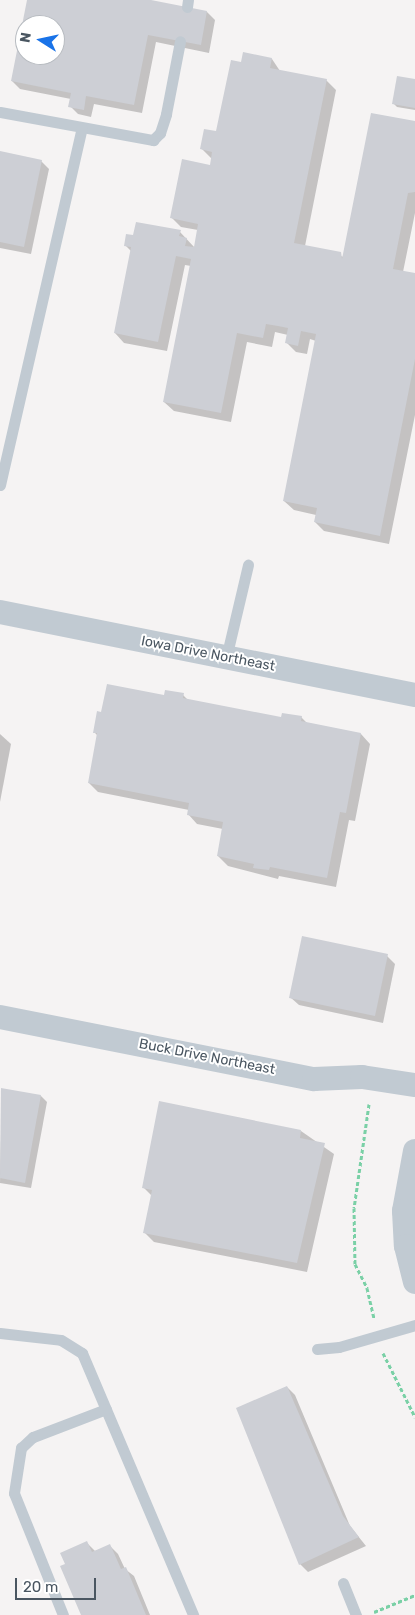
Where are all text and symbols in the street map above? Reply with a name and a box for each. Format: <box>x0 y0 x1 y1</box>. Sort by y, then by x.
north arrow <box>15 15 65 65</box>
text: N <box>16 31 35 44</box>
street label: Iowa Drive Northeast <box>140 633 276 675</box>
street label: Buck Drive Northeast <box>137 1036 277 1078</box>
scale bar <box>18 1568 99 1600</box>
text: 20 m <box>23 1578 58 1596</box>

